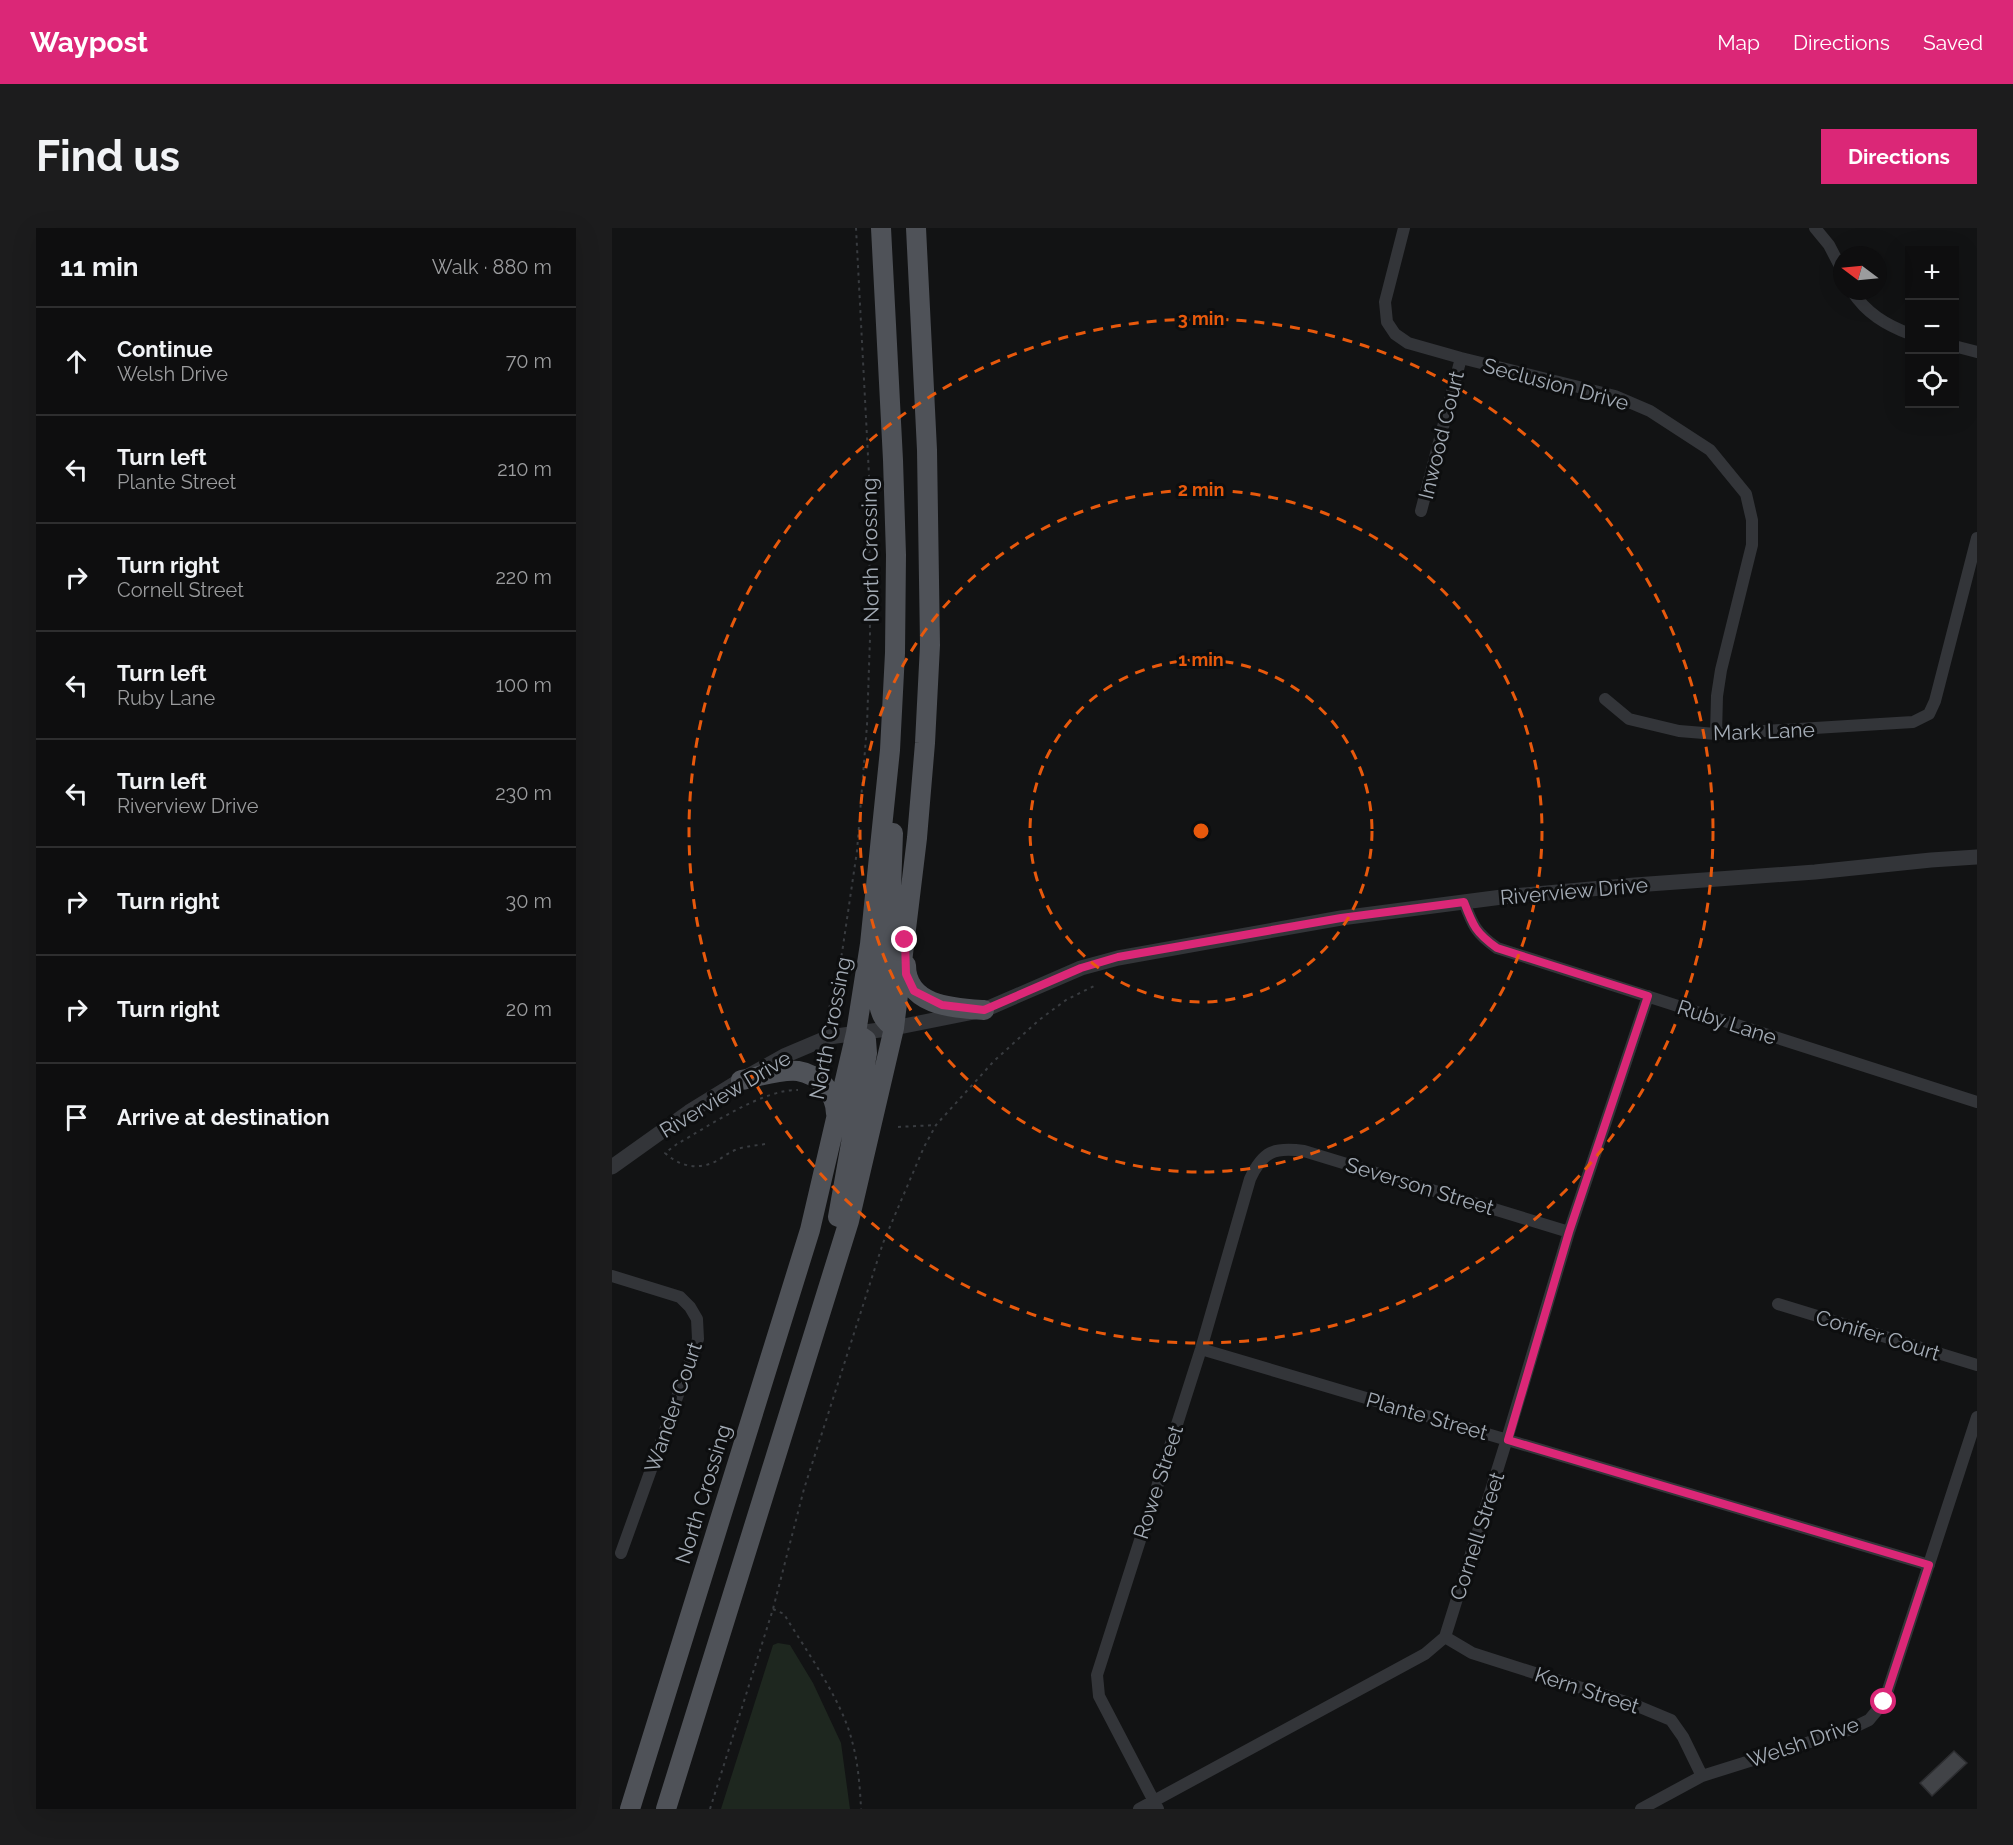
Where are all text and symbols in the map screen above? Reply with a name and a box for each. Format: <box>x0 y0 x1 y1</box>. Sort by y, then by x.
text: Waypost <box>30 26 148 59</box>
text: Map <box>1717 30 1760 55</box>
text: Directions <box>1793 30 1890 55</box>
text: Saved <box>1923 30 1983 55</box>
button: Directions <box>1821 129 1977 184</box>
text: Find us <box>36 132 180 181</box>
north arrow <box>1833 246 1887 300</box>
map controls <box>1905 246 1959 408</box>
button: + <box>1905 246 1959 300</box>
text: 11 min <box>60 252 138 282</box>
text: Walk · 880 m <box>432 255 552 279</box>
button: − <box>1905 300 1959 354</box>
text: 3 min <box>1178 308 1224 329</box>
text: Continue <box>117 336 213 362</box>
icon: ahead <box>60 345 93 378</box>
text: 70 m <box>506 349 552 373</box>
street label: Seclusion Drive <box>1480 353 1632 415</box>
button: locate <box>1905 354 1959 408</box>
text: Welsh Drive <box>117 362 228 386</box>
street label: Inwood Court <box>1413 368 1469 502</box>
text: Turn left <box>117 444 207 470</box>
icon: left <box>60 453 93 486</box>
text: 210 m <box>497 457 552 481</box>
text: Plante Street <box>117 470 236 494</box>
street label: North Crossing <box>856 478 884 622</box>
text: 2 min <box>1178 479 1224 500</box>
text: Turn right <box>117 552 220 578</box>
icon: right <box>60 561 93 594</box>
text: 220 m <box>495 565 552 589</box>
text: Cornell Street <box>117 578 244 602</box>
text: 1 min <box>1178 649 1224 670</box>
text: Turn left <box>117 660 207 686</box>
icon: left <box>60 669 93 702</box>
text: 100 m <box>495 673 552 697</box>
text: Ruby Lane <box>117 686 215 710</box>
street label: Mark Lane <box>1713 717 1815 745</box>
text: Turn left <box>117 768 207 794</box>
icon: left <box>60 777 93 810</box>
text: 230 m <box>495 781 552 805</box>
text: Riverview Drive <box>117 794 258 818</box>
centre of rings <box>1191 821 1211 841</box>
street label: Riverview Drive <box>1499 872 1649 910</box>
icon: right <box>60 885 93 918</box>
text: Turn right <box>117 888 220 914</box>
text: 30 m <box>506 889 552 913</box>
route end <box>891 926 917 952</box>
street label: North Crossing <box>804 955 856 1101</box>
icon: right <box>60 993 93 1026</box>
street label: Ruby Lane <box>1674 994 1780 1050</box>
text: Turn right <box>117 996 220 1022</box>
text: 20 m <box>506 997 552 1021</box>
street label: Riverview Drive <box>655 1045 795 1143</box>
icon: arrive <box>60 1101 93 1134</box>
text: Arrive at destination <box>117 1104 330 1130</box>
street label: Severson Street <box>1343 1152 1497 1220</box>
street label: Conifer Court <box>1813 1304 1943 1366</box>
street label: Wander Court <box>639 1339 707 1475</box>
street label: Plante Street <box>1363 1387 1491 1445</box>
street label: North Crossing <box>670 1421 736 1567</box>
street label: Rowe Street <box>1128 1422 1188 1542</box>
street label: Cornell Street <box>1445 1469 1509 1603</box>
street label: Kern Street <box>1532 1661 1642 1719</box>
route start <box>1870 1688 1896 1714</box>
street label: Welsh Drive <box>1744 1711 1862 1773</box>

